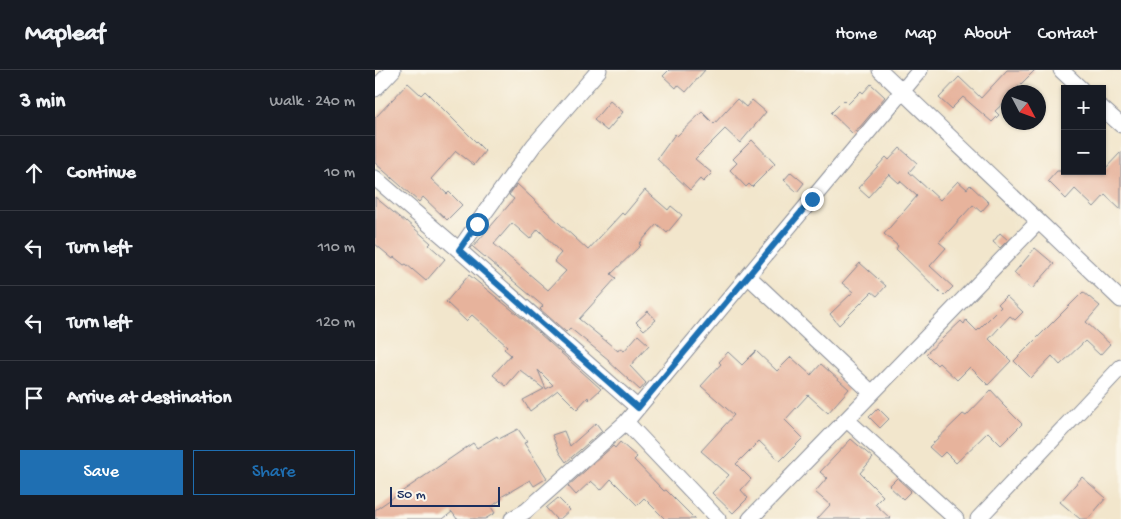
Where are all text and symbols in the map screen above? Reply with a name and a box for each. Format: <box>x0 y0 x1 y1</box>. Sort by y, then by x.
text: Mapleaf <box>25 20 105 49</box>
text: Home <box>835 24 877 45</box>
text: Map <box>905 24 936 45</box>
text: About <box>964 24 1010 45</box>
text: Contact <box>1038 24 1096 45</box>
north arrow <box>1001 85 1046 130</box>
map controls <box>1061 85 1106 175</box>
button: + <box>1061 85 1106 130</box>
text: 3 min <box>20 90 65 115</box>
text: Walk · 240 m <box>270 93 355 112</box>
button: − <box>1061 130 1106 175</box>
icon: ahead <box>20 159 48 187</box>
text: Continue <box>67 162 136 185</box>
text: 10 m <box>324 164 355 183</box>
route end <box>801 188 824 211</box>
route start <box>466 213 489 236</box>
icon: left <box>20 234 48 262</box>
text: Turn left <box>67 237 131 260</box>
text: 110 m <box>318 239 355 258</box>
icon: left <box>20 309 48 337</box>
text: Turn left <box>67 312 131 335</box>
text: 120 m <box>316 314 355 333</box>
icon: arrive <box>20 384 48 412</box>
text: Arrive at destination <box>67 387 231 410</box>
button: Save <box>20 450 183 495</box>
button: Share <box>193 450 355 495</box>
scale bar <box>390 484 500 507</box>
text: 50 m <box>397 487 426 504</box>

